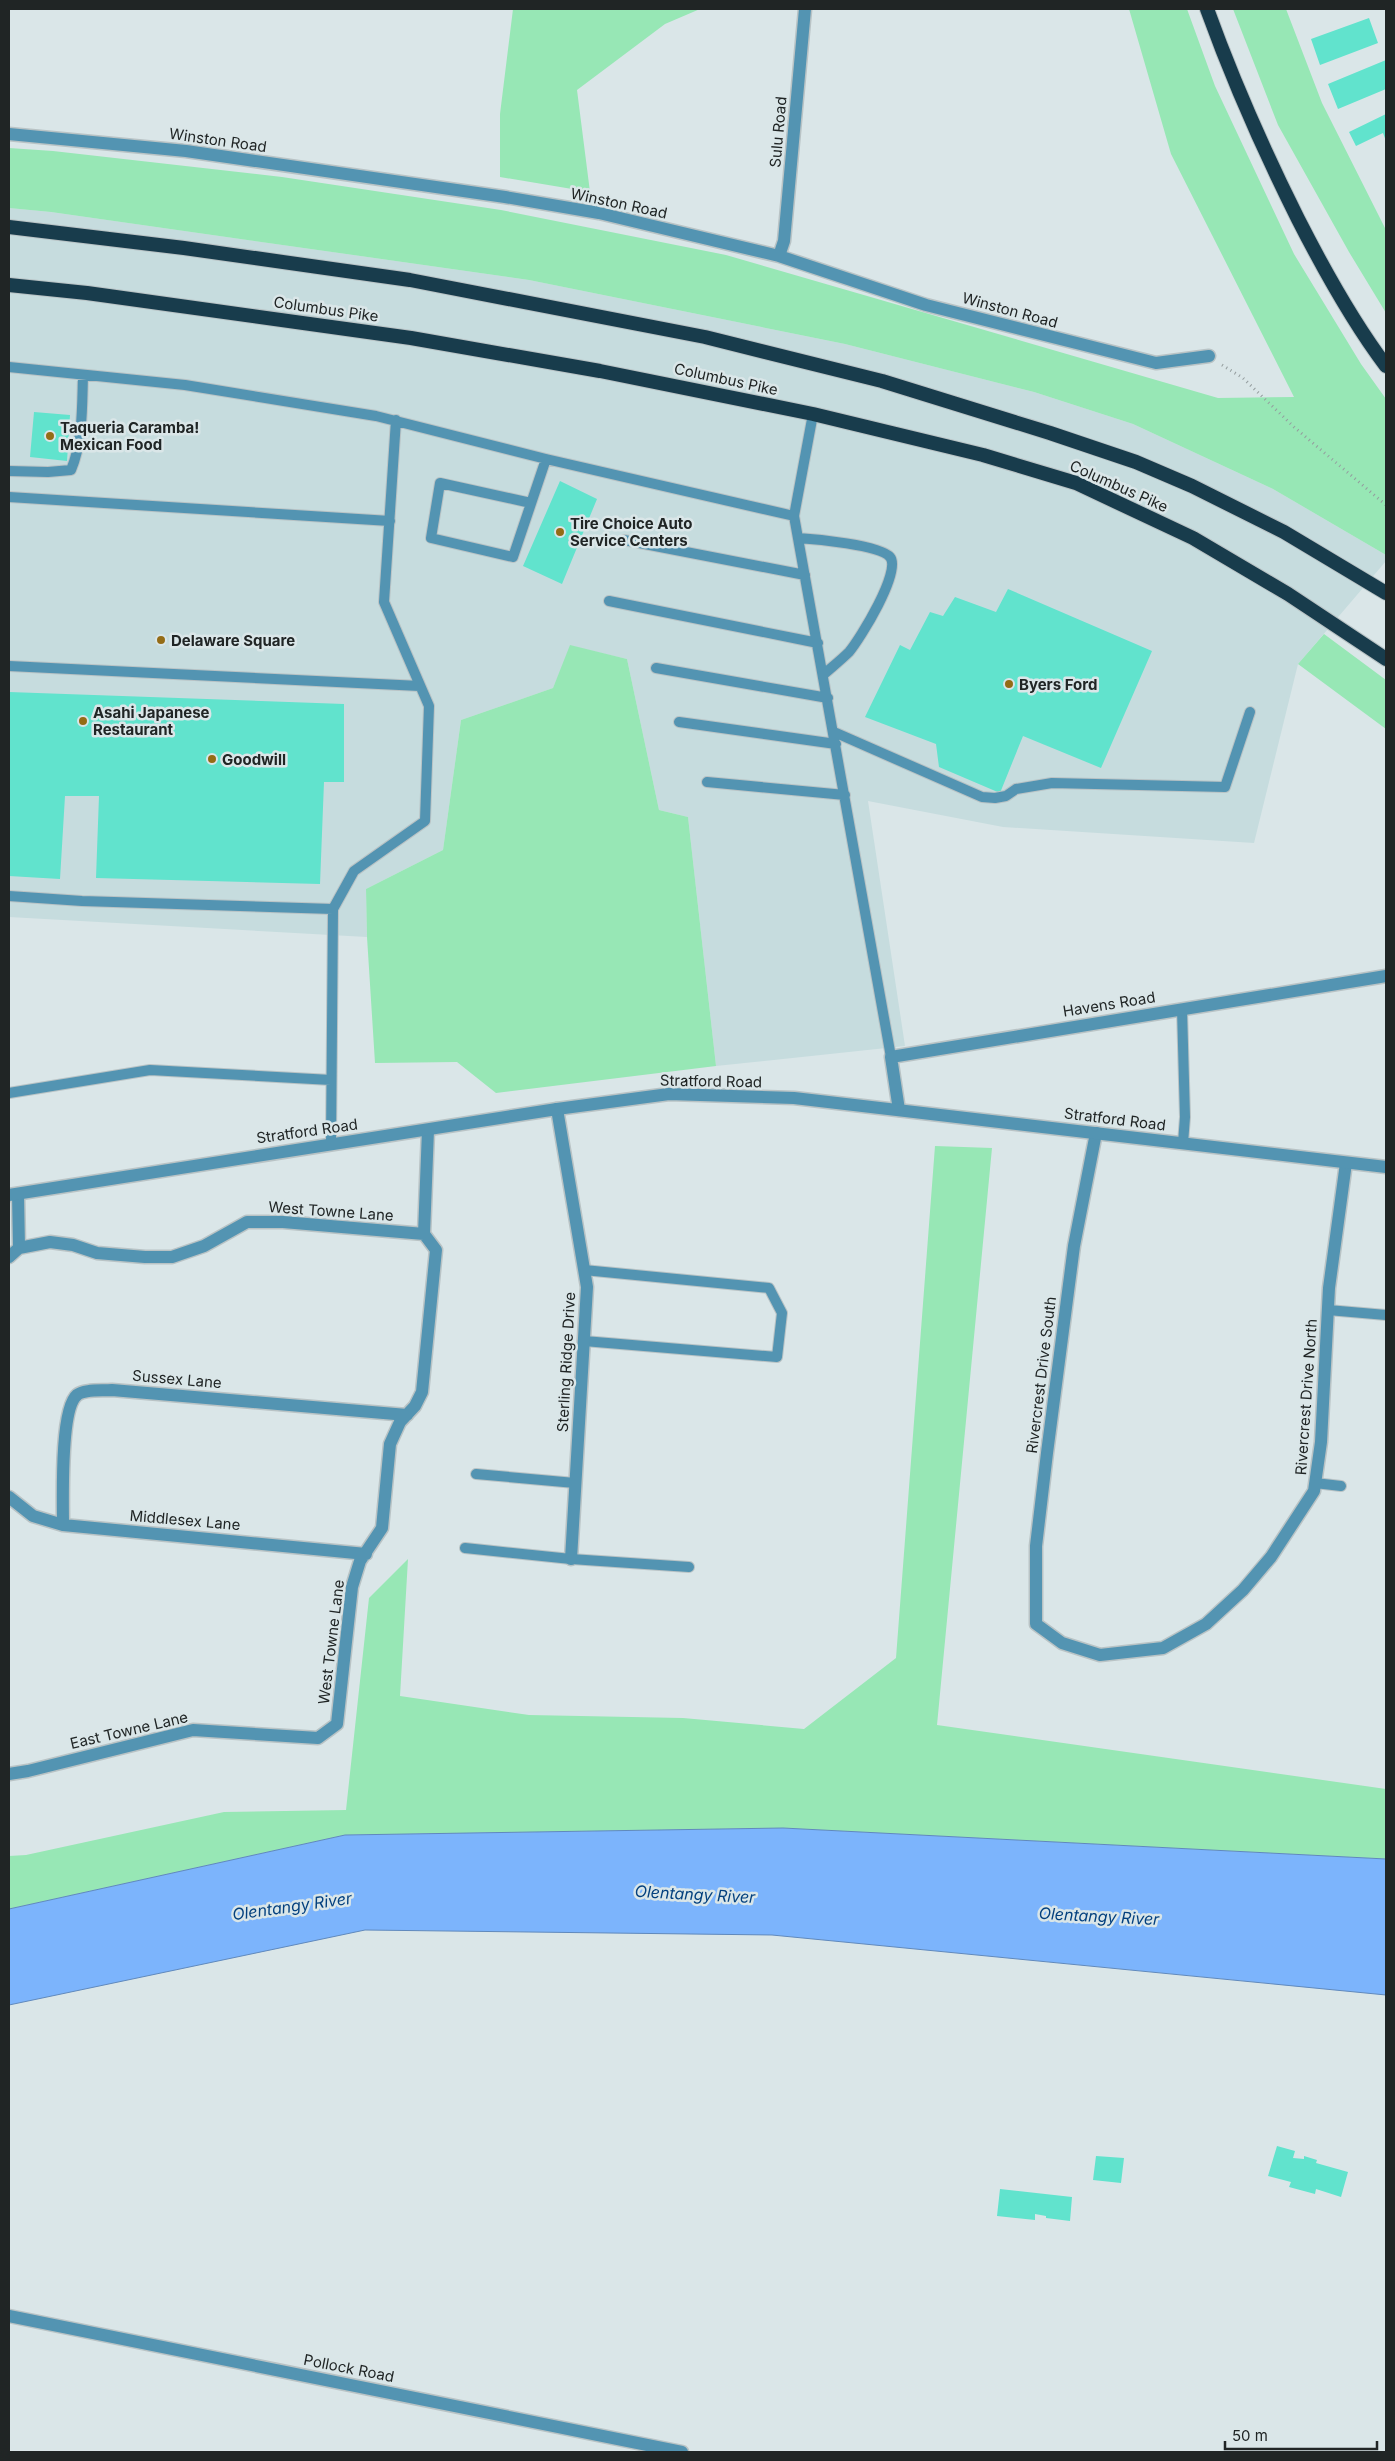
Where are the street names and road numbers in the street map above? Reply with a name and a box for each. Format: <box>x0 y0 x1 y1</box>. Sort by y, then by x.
street label: Sulu Road <box>765 96 791 168</box>
street label: Winston Road <box>168 124 268 156</box>
street label: Winston Road <box>569 183 669 223</box>
street label: Winston Road <box>960 288 1060 332</box>
street label: Columbus Pike <box>272 292 380 326</box>
street label: Columbus Pike <box>672 359 780 399</box>
street label: Columbus Pike <box>1067 456 1171 516</box>
street label: Havens Road <box>1061 987 1157 1021</box>
street label: Stratford Road <box>660 1071 762 1091</box>
street label: Stratford Road <box>1063 1103 1167 1135</box>
street label: Stratford Road <box>255 1114 359 1148</box>
street label: West Towne Lane <box>268 1197 394 1225</box>
street label: Sterling Ridge Drive <box>553 1291 579 1433</box>
street label: Rivercrest Drive South <box>1022 1295 1060 1455</box>
street label: Rivercrest Drive North <box>1291 1318 1321 1476</box>
street label: Sussex Lane <box>132 1366 222 1392</box>
street label: Middlesex Lane <box>129 1506 241 1534</box>
street label: West Towne Lane <box>314 1578 348 1706</box>
street label: East Towne Lane <box>68 1707 190 1753</box>
street label: Pollock Road <box>302 2350 396 2386</box>

